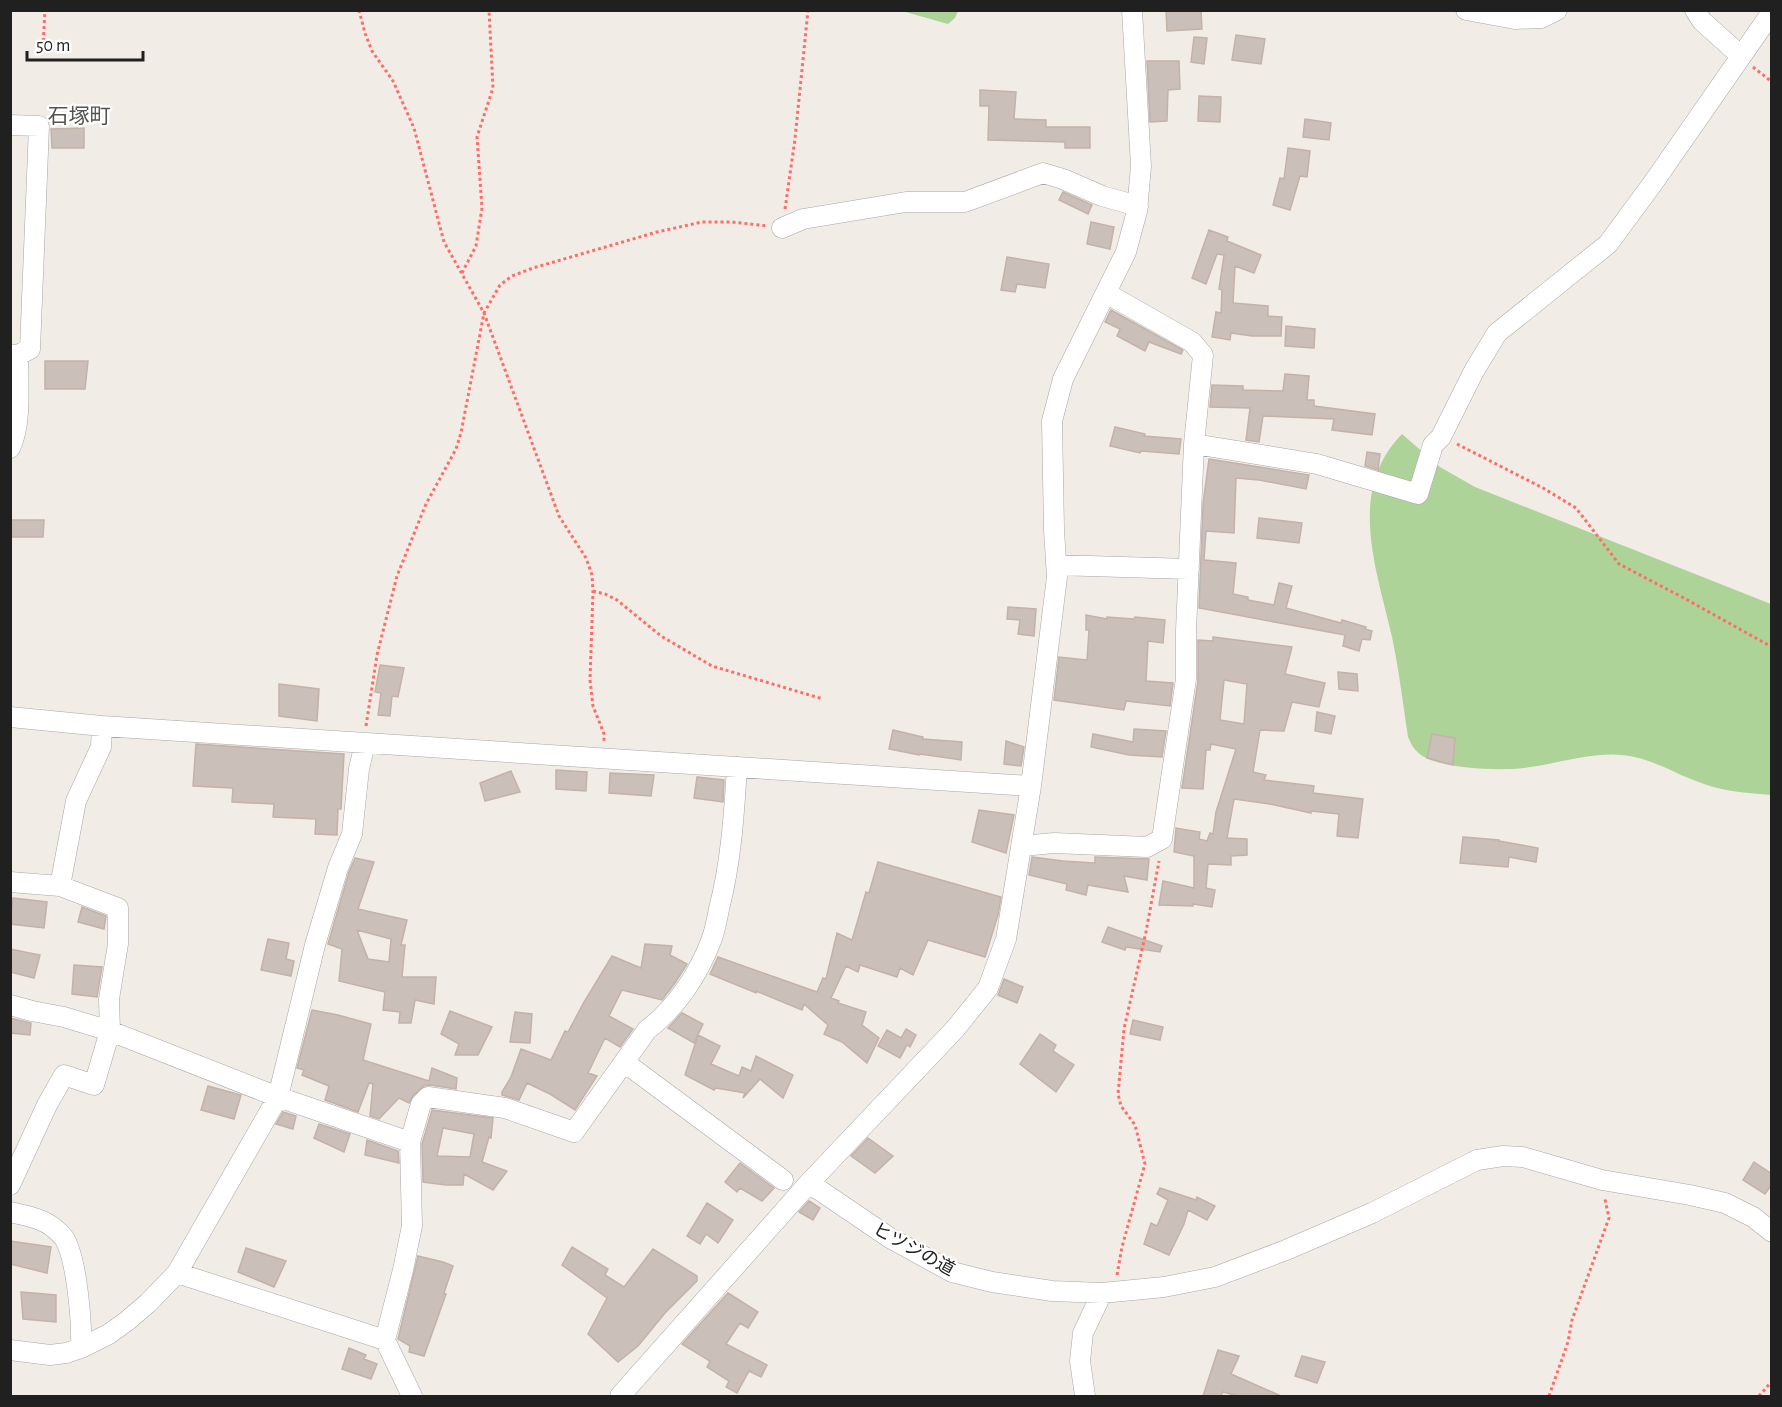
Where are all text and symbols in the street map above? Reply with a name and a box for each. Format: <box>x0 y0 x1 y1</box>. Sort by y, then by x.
scale bar <box>27 24 142 62</box>
text: 50 m <box>36 37 70 55</box>
district label: 石塚町 <box>48 105 111 127</box>
street label: ヒツジの道 <box>870 1218 958 1280</box>

